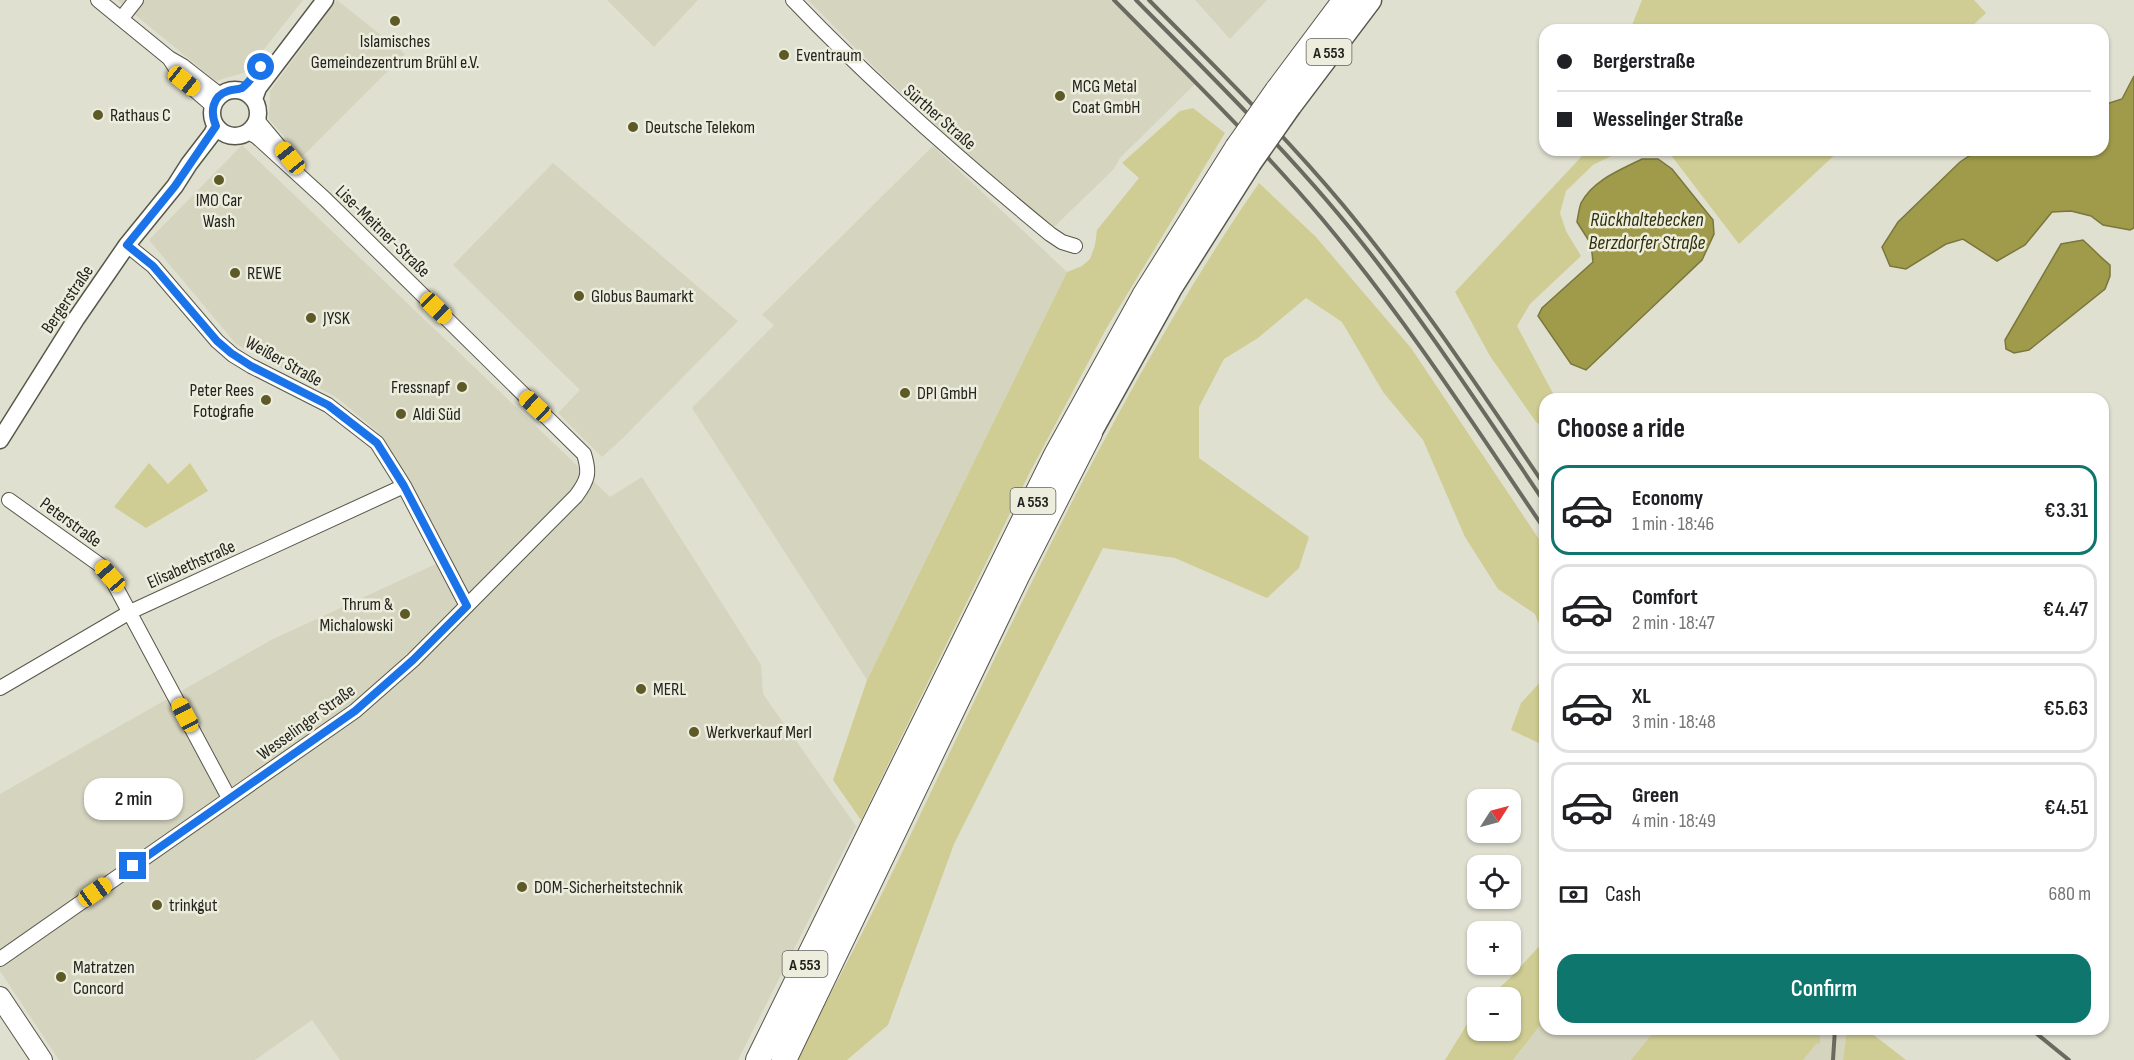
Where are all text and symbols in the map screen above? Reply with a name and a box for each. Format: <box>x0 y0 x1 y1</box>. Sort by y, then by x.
marker: Islamisches Gemeindezentrum Brühl e.V. <box>388 14 402 28</box>
place label: Islamisches Gemeindezentrum Brühl e.V. <box>311 31 479 73</box>
road number: A 553 <box>1306 39 1352 65</box>
place label: Eventraum <box>796 45 862 66</box>
marker: Eventraum <box>777 48 791 62</box>
text: Bergerstraße <box>1593 48 1695 75</box>
route start <box>247 53 274 80</box>
car <box>164 63 204 99</box>
place label: MCG Metal Coat GmbH <box>1072 76 1141 118</box>
street label: Sürther Straße <box>899 80 980 154</box>
marker: MCG Metal Coat GmbH <box>1053 89 1067 103</box>
place label: Rathaus C <box>110 105 171 126</box>
text: Wesselinger Straße <box>1593 106 1743 133</box>
marker: Rathaus C <box>91 108 105 122</box>
place label: Deutsche Telekom <box>645 117 755 138</box>
marker: Deutsche Telekom <box>626 120 640 134</box>
car <box>272 138 308 178</box>
marker: IMO Car Wash <box>212 173 226 187</box>
street label: Lise-Meitner-Straße <box>331 181 434 282</box>
place label: IMO Car Wash <box>196 190 242 232</box>
water label: Rückhaltebecken Berzdorfer Straße <box>1589 208 1706 255</box>
street label: Bergerstraße <box>37 261 98 337</box>
place label: REWE <box>247 263 282 284</box>
marker: REWE <box>228 266 242 280</box>
place label: Globus Baumarkt <box>591 286 694 307</box>
car <box>417 289 455 327</box>
marker: Globus Baumarkt <box>572 289 586 303</box>
place label: JYSK <box>322 308 351 329</box>
marker: JYSK <box>304 311 318 325</box>
street label: Weißer Straße <box>242 332 326 391</box>
place label: Fressnapf <box>391 377 451 398</box>
place label: Peter Rees Fotografie <box>190 380 254 422</box>
marker: Fressnapf <box>455 380 469 394</box>
place label: DPI GmbH <box>917 383 977 404</box>
marker: DPI GmbH <box>898 386 912 400</box>
car <box>516 387 554 425</box>
marker: Peter Rees Fotografie <box>259 393 273 407</box>
place label: Aldi Süd <box>412 404 461 425</box>
marker: Aldi Süd <box>394 407 408 421</box>
text: Choose a ride <box>1557 413 1685 445</box>
icon: car <box>1560 483 1614 537</box>
text: Economy <box>1632 485 1703 512</box>
road number: A 553 <box>1010 488 1056 514</box>
street label: Peterstraße <box>36 493 106 552</box>
text: €3.31 <box>2044 497 2088 524</box>
text: 1 min · 18:46 <box>1632 512 1714 536</box>
street label: Elisabethstraße <box>144 536 239 593</box>
car <box>91 557 129 595</box>
icon: car <box>1560 582 1614 636</box>
text: Comfort <box>1632 584 1698 611</box>
place label: Thrum & Michalowski <box>320 594 393 636</box>
text: €4.47 <box>2043 596 2088 623</box>
marker: Thrum & Michalowski <box>398 607 412 621</box>
text: 2 min · 18:47 <box>1632 611 1715 635</box>
place label: MERL <box>653 679 686 700</box>
street label: Wesselinger Straße <box>253 680 359 765</box>
icon: car <box>1560 681 1614 735</box>
marker: MERL <box>634 682 648 696</box>
text: XL <box>1632 683 1651 710</box>
car <box>169 695 201 735</box>
text: €5.63 <box>2044 695 2088 722</box>
text: 3 min · 18:48 <box>1632 710 1716 734</box>
place label: Werkverkauf Merl <box>706 722 812 743</box>
marker: Werkverkauf Merl <box>687 725 701 739</box>
callout: 2 min <box>84 779 182 821</box>
icon: car <box>1560 780 1614 834</box>
text: Green <box>1632 782 1679 809</box>
text: 2 min <box>115 787 152 811</box>
north arrow <box>1467 789 1521 843</box>
map controls <box>1467 789 1521 1041</box>
text: €4.51 <box>2044 794 2088 821</box>
text: 4 min · 18:49 <box>1632 809 1716 833</box>
route end <box>119 852 146 879</box>
button: locate <box>1467 855 1521 909</box>
car <box>75 874 115 910</box>
place label: DOM-Sicherheitstechnik <box>534 877 683 898</box>
icon: cash <box>1557 878 1590 911</box>
marker: DOM-Sicherheitstechnik <box>515 880 529 894</box>
text: Cash <box>1605 881 1641 908</box>
text: 680 m <box>2049 882 2091 906</box>
place label: trinkgut <box>169 895 218 916</box>
marker: trinkgut <box>150 898 164 912</box>
button: + <box>1467 921 1521 975</box>
road number: A 553 <box>782 951 828 977</box>
button: Confirm <box>1557 954 2091 1023</box>
place label: Matratzen Concord <box>73 957 135 999</box>
marker: Matratzen Concord <box>54 970 68 984</box>
button: − <box>1467 987 1521 1041</box>

